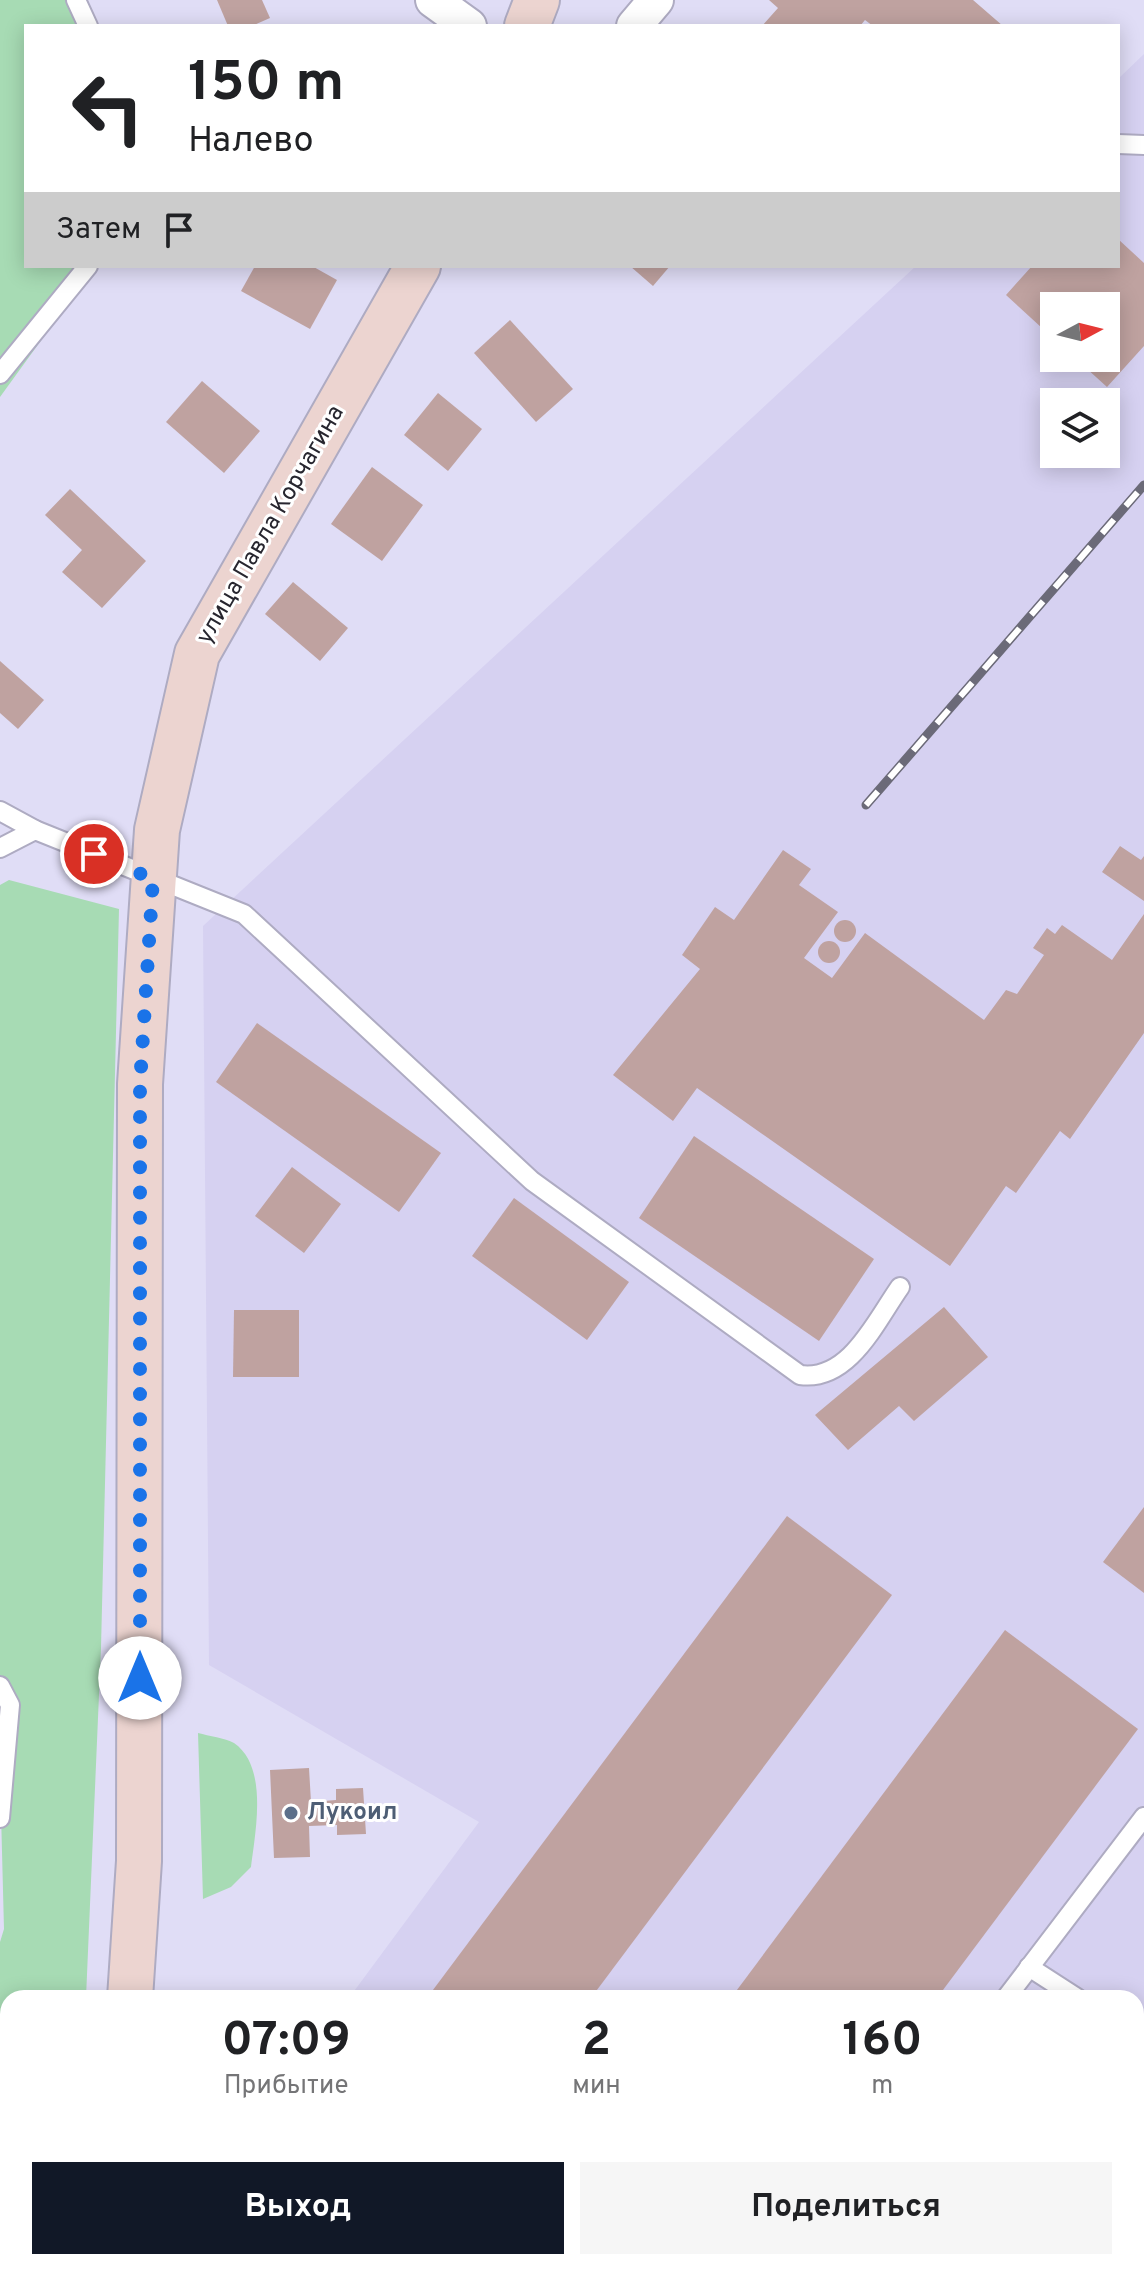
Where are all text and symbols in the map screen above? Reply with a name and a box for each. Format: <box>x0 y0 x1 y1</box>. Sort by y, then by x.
text: 150 m <box>188 50 344 120</box>
icon: left <box>56 56 160 160</box>
text: Налево <box>188 119 314 165</box>
icon: arrive <box>157 208 201 252</box>
text: Затем <box>56 212 141 249</box>
north arrow <box>1040 292 1120 372</box>
map controls <box>1040 292 1120 468</box>
button: layers <box>1040 388 1120 468</box>
street label: улица Павла Корчагина <box>190 400 352 650</box>
pin <box>60 820 128 888</box>
icon: arrive <box>72 832 116 876</box>
position arrow <box>98 1636 182 1720</box>
place label: Лукоил <box>307 1798 397 1828</box>
marker: Лукоил <box>282 1804 300 1822</box>
text: 07:09 <box>222 2012 351 2072</box>
text: 2 <box>582 2012 611 2072</box>
text: 160 <box>842 2012 923 2072</box>
text: Прибытие <box>224 2070 348 2103</box>
text: мин <box>572 2070 621 2103</box>
text: m <box>871 2070 893 2103</box>
button: Выход <box>32 2162 564 2254</box>
button: Поделиться <box>580 2162 1112 2254</box>

